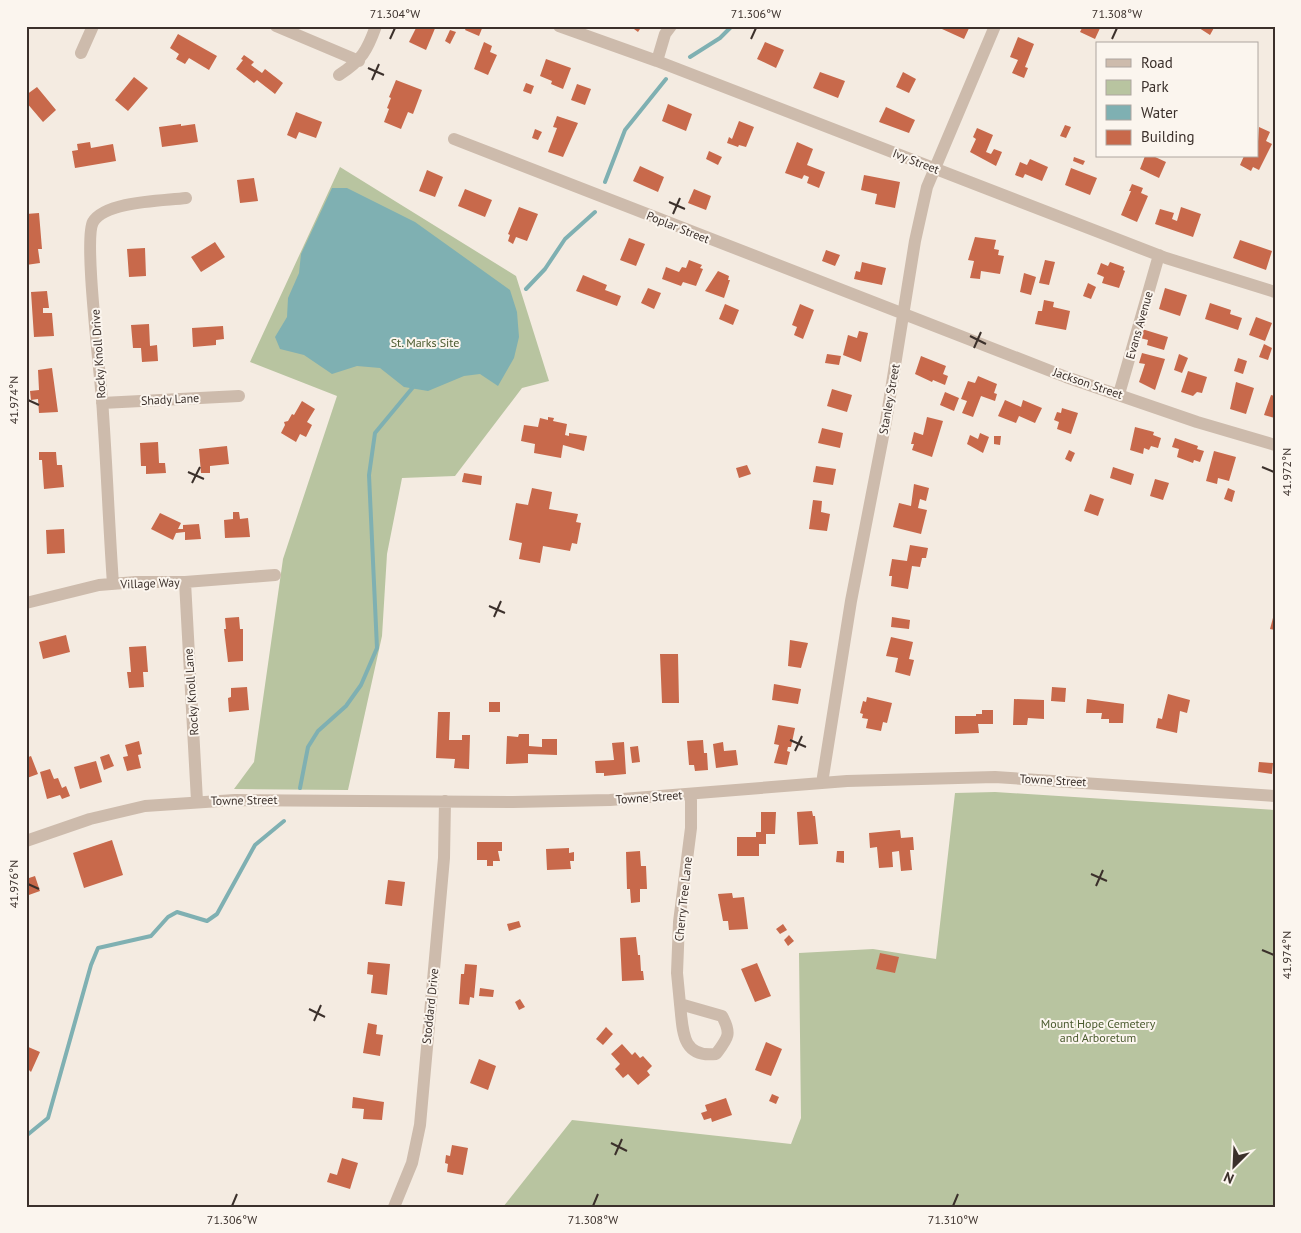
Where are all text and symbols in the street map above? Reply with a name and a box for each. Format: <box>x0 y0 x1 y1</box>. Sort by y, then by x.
text: 71.304°W <box>370 6 420 21</box>
text: 71.306°W <box>731 6 781 21</box>
text: 71.308°W <box>1092 6 1142 21</box>
legend <box>1096 42 1258 158</box>
text: Road <box>1141 53 1173 72</box>
text: Park <box>1141 77 1169 96</box>
text: Water <box>1141 103 1178 122</box>
text: Building <box>1141 127 1195 146</box>
street label: Ivy Street <box>891 145 941 177</box>
street label: Poplar Street <box>644 208 712 246</box>
street label: Evans Avenue <box>1122 289 1156 361</box>
street label: Rocky Knoll Drive <box>87 309 109 399</box>
park label: St. Marks Site <box>391 335 459 350</box>
street label: Stanley Street <box>875 363 903 435</box>
street label: Jackson Street <box>1050 364 1125 402</box>
text: 41.974°N <box>6 376 21 424</box>
street label: Shady Lane <box>140 390 200 408</box>
text: 41.972°N <box>1279 448 1294 496</box>
street label: Village Way <box>119 574 180 592</box>
street label: Rocky Knoll Lane <box>180 648 202 736</box>
street label: Towne Street <box>1019 771 1087 789</box>
street label: Towne Street <box>615 787 683 807</box>
street label: Towne Street <box>210 792 278 808</box>
street label: Cherry Tree Lane <box>671 856 695 942</box>
text: 41.976°N <box>6 860 21 908</box>
text: 41.974°N <box>1279 931 1294 979</box>
street label: Stoddard Drive <box>419 967 441 1045</box>
park label: Mount Hope Cemetery and Arboretum <box>1041 1016 1156 1045</box>
north arrow <box>1208 1140 1258 1190</box>
text: N <box>1221 1168 1237 1188</box>
text: 71.306°W <box>207 1212 257 1227</box>
text: 71.308°W <box>568 1212 618 1227</box>
text: 71.310°W <box>928 1212 978 1227</box>

